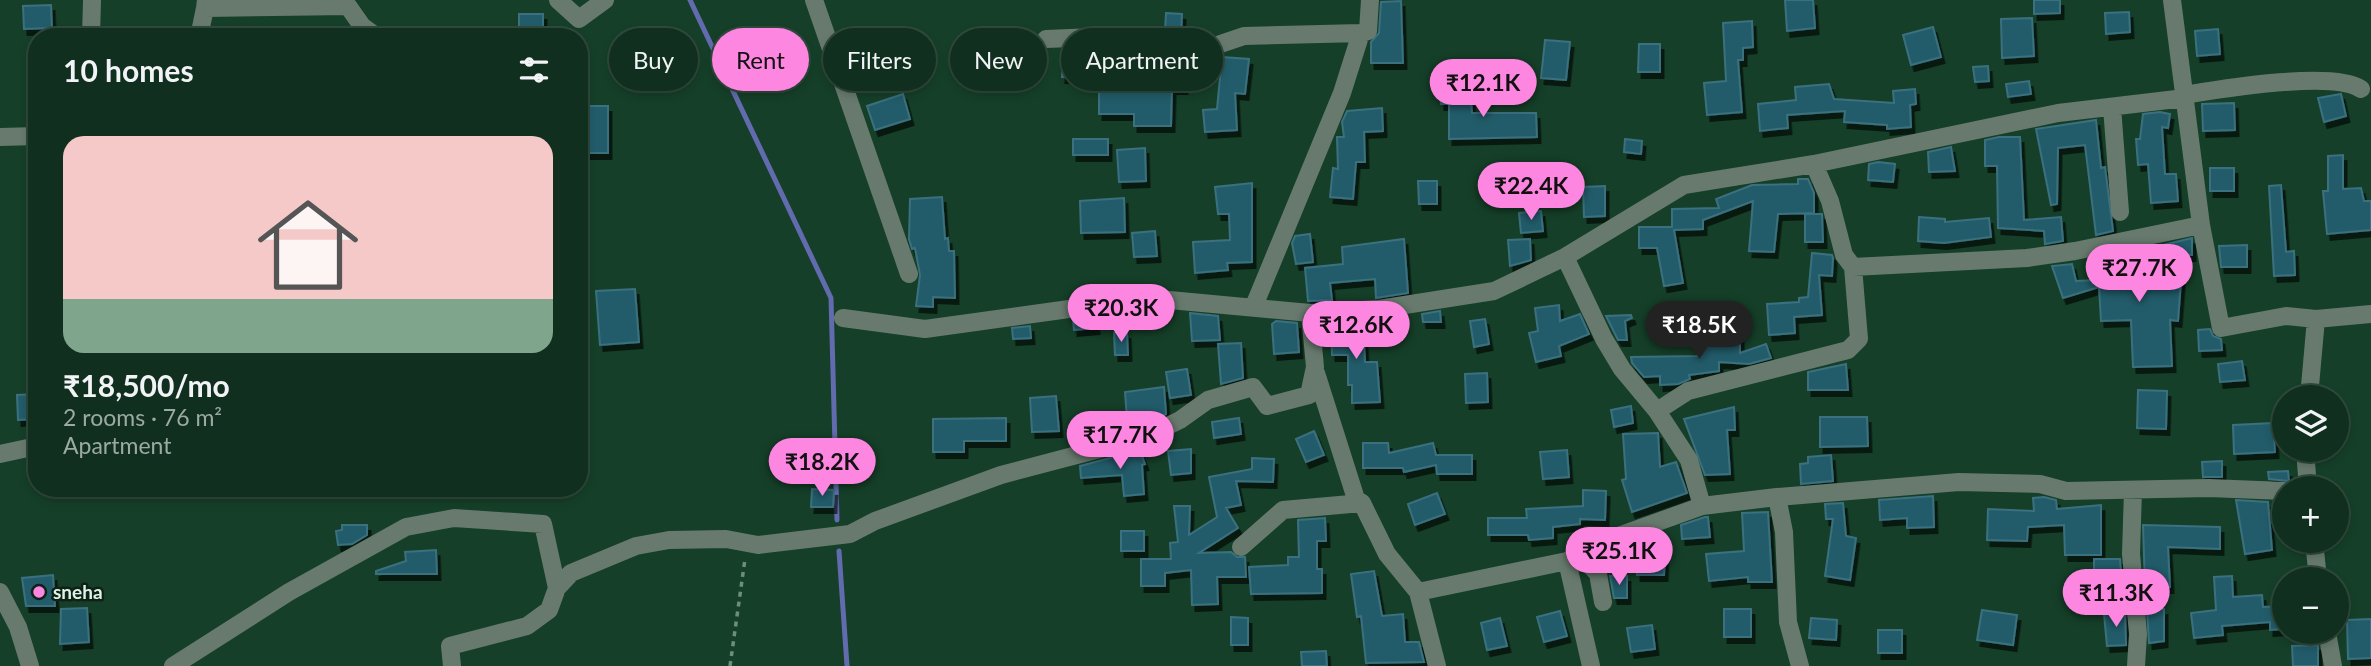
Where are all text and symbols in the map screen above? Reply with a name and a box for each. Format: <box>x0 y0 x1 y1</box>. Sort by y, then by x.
chip: Buy <box>609 28 698 91</box>
chip: Rent <box>712 28 809 91</box>
chip: Filters <box>823 28 936 91</box>
chip: New <box>950 28 1047 91</box>
chip: Apartment <box>1061 28 1223 91</box>
icon: filters <box>515 51 553 89</box>
text: 10 homes <box>63 52 194 88</box>
pin: ₹12.1K <box>1426 60 1540 119</box>
text: ₹12.1K <box>1446 68 1520 96</box>
pin: ₹22.4K <box>1474 162 1588 222</box>
text: ₹22.4K <box>1494 171 1568 199</box>
icon: home <box>245 182 371 308</box>
pin: ₹27.7K <box>2082 244 2196 304</box>
text: ₹27.7K <box>2102 253 2176 281</box>
pin: ₹20.3K <box>1064 284 1178 344</box>
text: ₹20.3K <box>1084 293 1158 321</box>
pin: ₹12.6K <box>1299 302 1413 361</box>
pin: ₹18.5K <box>1642 302 1756 361</box>
text: ₹12.6K <box>1319 310 1393 338</box>
text: ₹18.5K <box>1662 310 1736 338</box>
text: ₹18,500/mo <box>63 367 230 403</box>
map controls <box>2272 385 2349 644</box>
button: layers <box>2272 385 2349 462</box>
text: 2 rooms · 76 m² <box>63 403 222 431</box>
pin: ₹17.7K <box>1063 412 1177 471</box>
text: ₹17.7K <box>1083 420 1157 448</box>
text: Apartment <box>63 431 171 459</box>
pin: ₹18.2K <box>765 438 879 498</box>
text: ₹18.2K <box>785 447 859 475</box>
button: + <box>2272 476 2349 553</box>
pin: ₹25.1K <box>1562 528 1676 587</box>
text: ₹25.1K <box>1582 536 1656 564</box>
button: − <box>2272 567 2349 644</box>
pin: ₹11.3K <box>2059 570 2173 629</box>
text: ₹11.3K <box>2079 578 2153 606</box>
place label: sneha <box>53 580 103 603</box>
marker: sneha <box>31 584 47 600</box>

